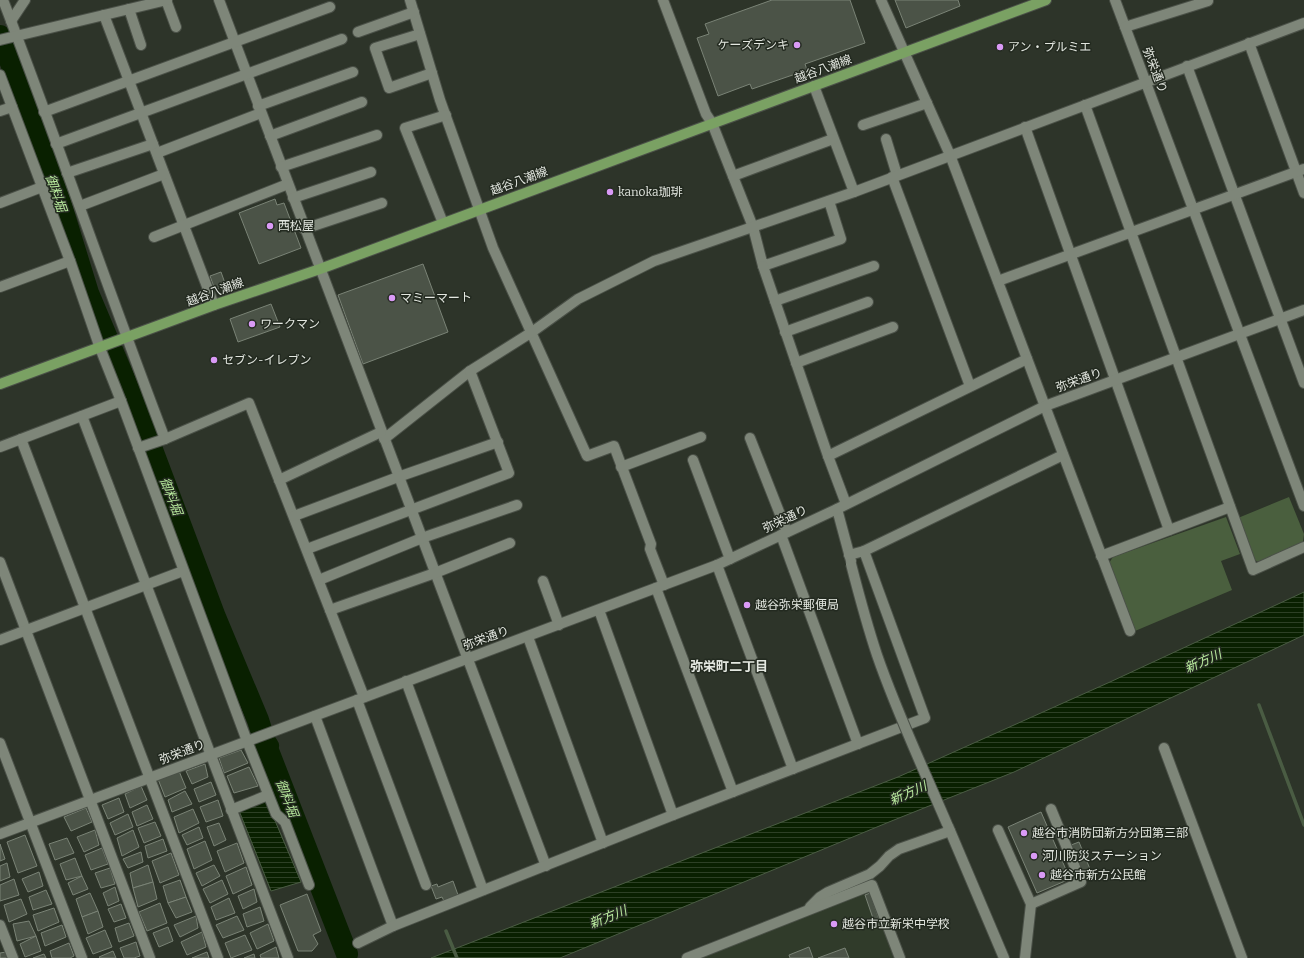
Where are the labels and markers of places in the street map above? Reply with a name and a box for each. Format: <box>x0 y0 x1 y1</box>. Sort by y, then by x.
place label: ケーズデンキ <box>718 38 789 52</box>
marker: ケーズデンキ <box>792 40 802 50</box>
place label: アン・プルミエ <box>1008 40 1092 54</box>
marker: アン・プルミエ <box>995 42 1005 52</box>
place label: kanoka珈琲 <box>618 185 683 199</box>
marker: kanoka珈琲 <box>605 187 615 197</box>
place label: 西松屋 <box>278 219 314 233</box>
marker: 西松屋 <box>265 221 275 231</box>
place label: マミーマート <box>400 291 472 305</box>
marker: マミーマート <box>387 293 397 303</box>
place label: ワークマン <box>260 317 320 331</box>
marker: ワークマン <box>247 319 257 329</box>
place label: セブン-イレブン <box>222 353 312 367</box>
marker: セブン-イレブン <box>209 355 219 365</box>
place label: 越谷弥栄郵便局 <box>755 598 839 612</box>
marker: 越谷弥栄郵便局 <box>742 600 752 610</box>
place label: 越谷市消防団新方分団第三部 <box>1032 826 1188 840</box>
marker: 越谷市消防団新方分団第三部 <box>1019 828 1029 838</box>
place label: 河川防災ステーション <box>1042 849 1162 863</box>
marker: 河川防災ステーション <box>1029 851 1039 861</box>
place label: 越谷市新方公民館 <box>1050 868 1146 882</box>
marker: 越谷市新方公民館 <box>1037 870 1047 880</box>
place label: 越谷市立新栄中学校 <box>842 917 950 931</box>
marker: 越谷市立新栄中学校 <box>829 919 839 929</box>

